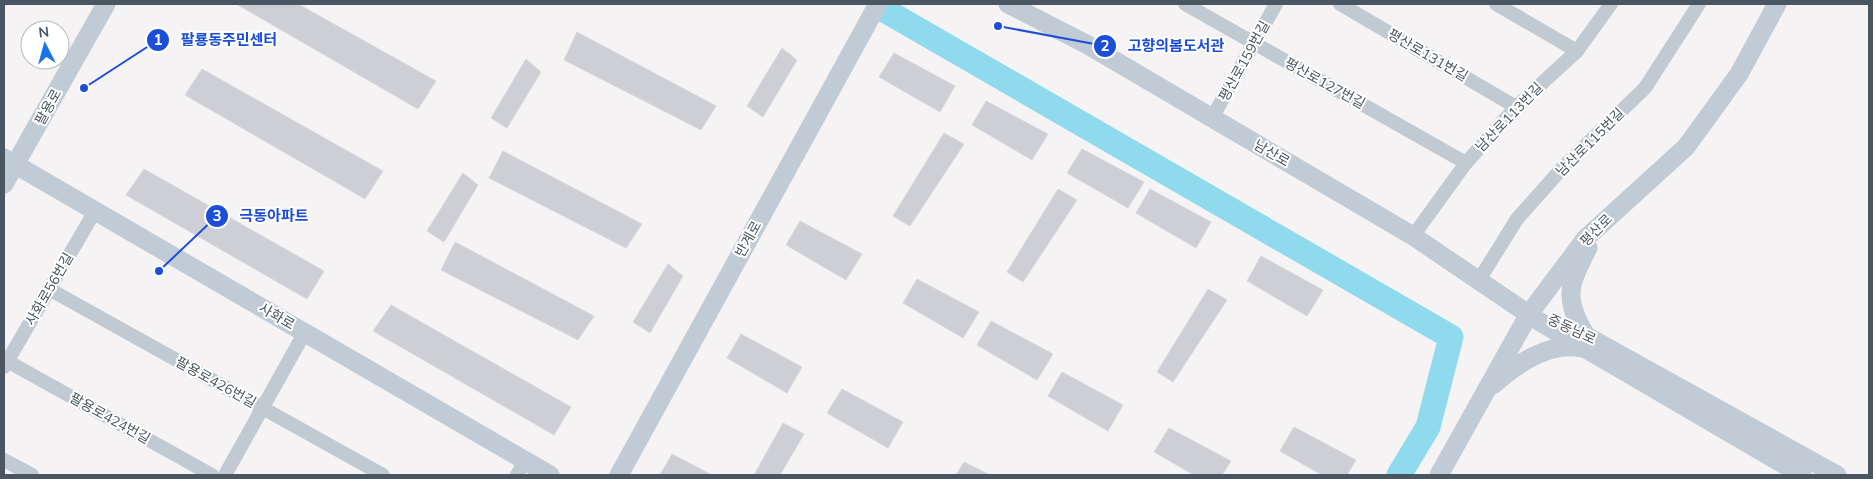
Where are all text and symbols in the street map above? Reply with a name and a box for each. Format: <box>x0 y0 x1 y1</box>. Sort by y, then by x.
street label: 평산로159번길 <box>1214 17 1274 105</box>
north arrow <box>20 20 70 70</box>
text: N <box>37 23 50 42</box>
callout: 팔룡동주민센터 <box>145 25 287 55</box>
street label: 평산로131번길 <box>1385 25 1471 85</box>
text: 1 <box>153 30 163 49</box>
text: 팔룡동주민센터 <box>181 30 277 49</box>
callout: 고향의봄도서관 <box>1092 31 1234 61</box>
text: 2 <box>1100 36 1110 55</box>
text: 고향의봄도서관 <box>1128 36 1224 55</box>
street label: 평산로127번길 <box>1281 53 1369 113</box>
street label: 남산로113번길 <box>1471 79 1547 155</box>
street label: 팔용로 <box>31 86 65 128</box>
street label: 남산로115번길 <box>1552 104 1628 180</box>
street label: 남산로 <box>1251 136 1293 171</box>
callout: 극동아파트 <box>204 201 318 231</box>
text: 3 <box>212 206 222 225</box>
text: 극동아파트 <box>239 206 309 225</box>
street label: 평산로 <box>1576 210 1616 250</box>
street label: 반계로 <box>731 218 765 260</box>
street label: 사화로56번길 <box>21 249 77 329</box>
street label: 사화로 <box>256 299 298 334</box>
street label: 중동남로 <box>1545 310 1599 348</box>
street label: 팔용로426번길 <box>172 352 260 412</box>
street label: 팔용로424번길 <box>66 388 154 448</box>

